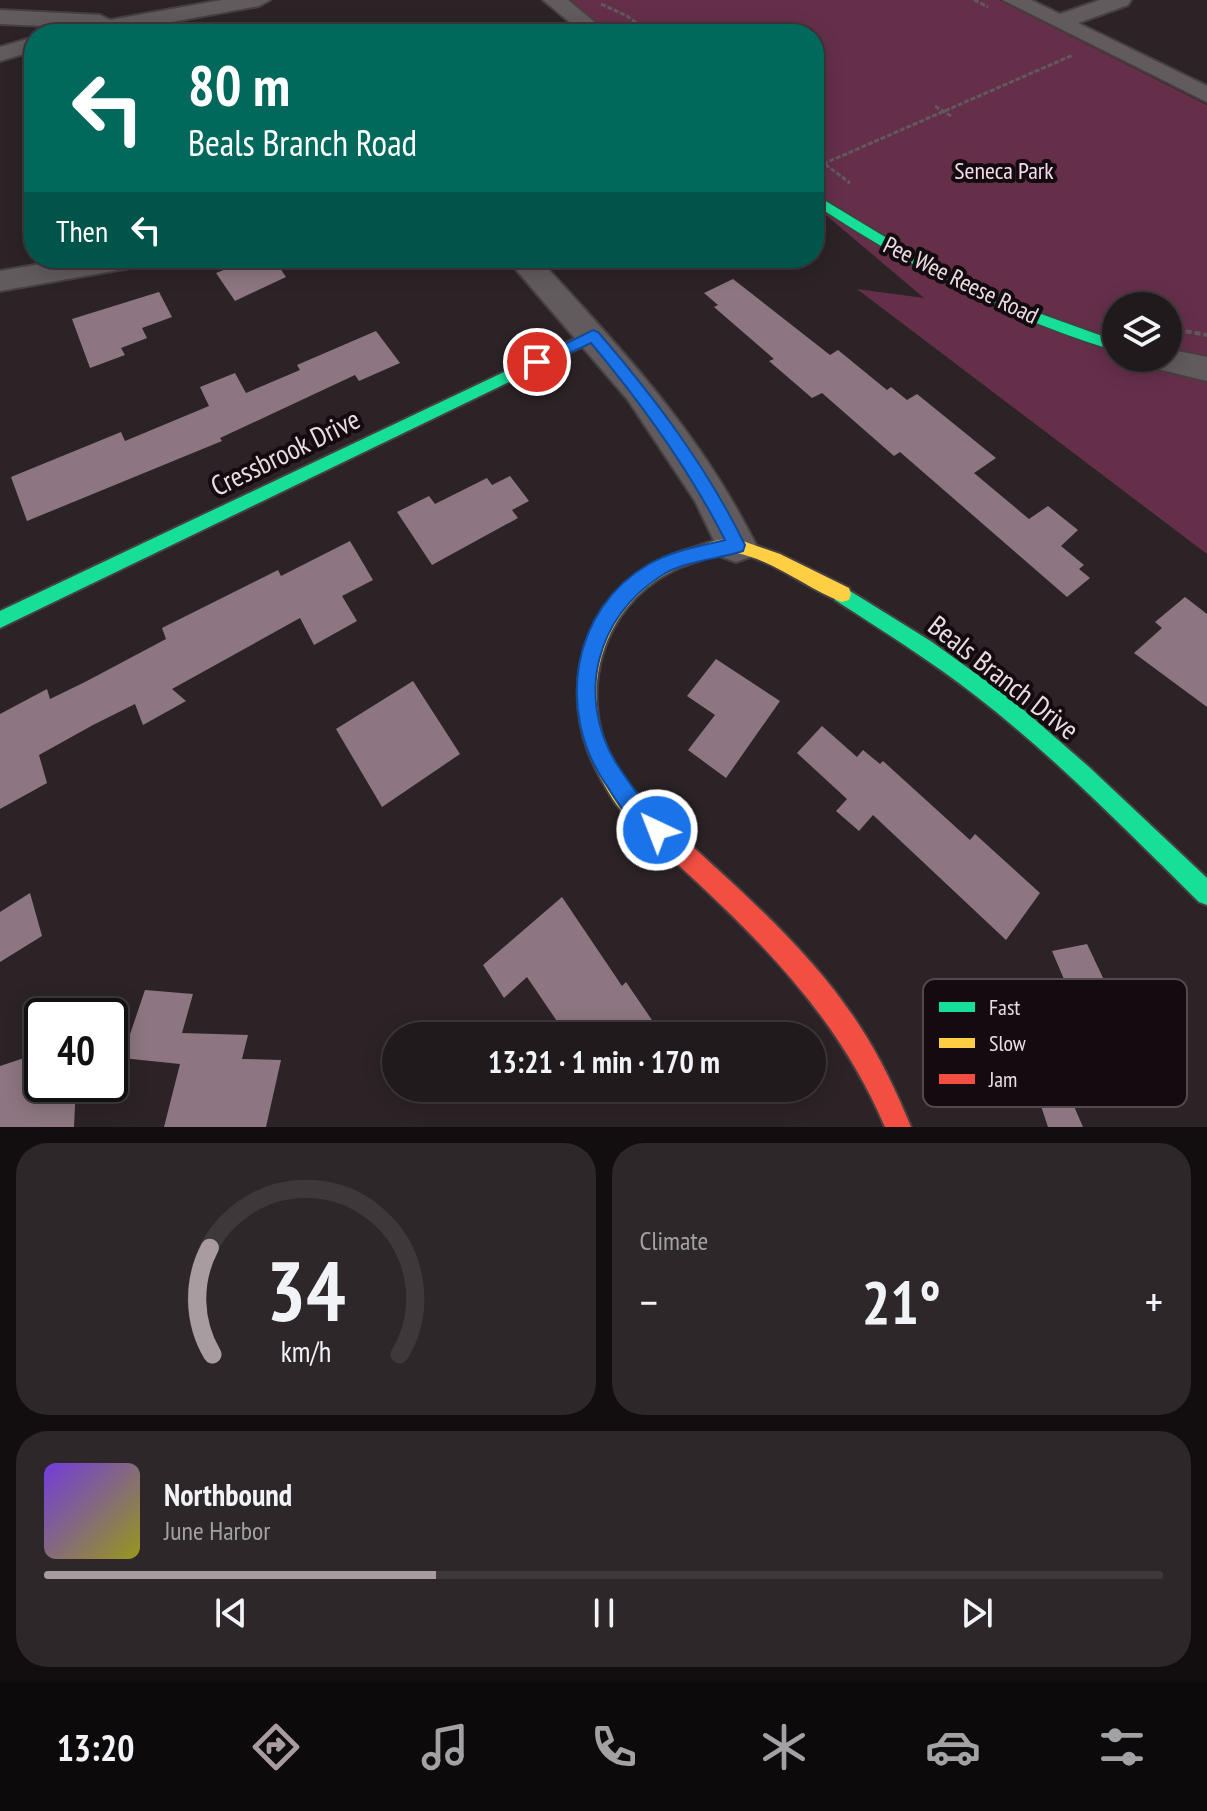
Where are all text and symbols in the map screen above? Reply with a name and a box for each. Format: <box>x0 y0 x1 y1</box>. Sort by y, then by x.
text: 80 m <box>188 49 290 121</box>
icon: left <box>56 56 160 160</box>
text: Beals Branch Road <box>188 119 417 166</box>
park label: Seneca Park <box>954 155 1054 186</box>
icon: left <box>124 208 168 252</box>
text: Then <box>56 211 108 250</box>
street label: Pee Wee Reese Road <box>878 229 1044 331</box>
map controls <box>1102 292 1182 372</box>
button: layers <box>1102 292 1182 372</box>
pin <box>503 328 571 396</box>
icon: arrive <box>515 340 559 384</box>
street label: Cressbrook Drive <box>204 400 366 504</box>
street label: Beals Branch Drive <box>921 607 1087 747</box>
position arrow <box>615 788 699 872</box>
legend <box>923 979 1187 1107</box>
text: Fast <box>989 993 1020 1021</box>
speed limit sign: 40 <box>24 998 128 1102</box>
text: Slow <box>989 1029 1026 1057</box>
text: 13:21 · 1 min · 170 m <box>488 1042 720 1081</box>
text: Jam <box>988 1065 1017 1093</box>
text: Climate <box>640 1224 708 1257</box>
text: 34 <box>266 1236 346 1344</box>
text: 21° <box>862 1263 941 1341</box>
text: − <box>640 1273 658 1330</box>
text: + <box>1145 1273 1163 1330</box>
text: km/h <box>280 1333 331 1370</box>
text: Northbound <box>164 1475 292 1514</box>
text: June Harbor <box>164 1514 270 1547</box>
icon: previous <box>209 1591 253 1635</box>
icon: pause <box>582 1591 626 1635</box>
icon: next <box>955 1591 999 1635</box>
icon: directions <box>248 1719 304 1775</box>
icon: music <box>417 1719 473 1775</box>
icon: phone <box>586 1719 642 1775</box>
icon: climate <box>756 1719 812 1775</box>
icon: car <box>925 1719 981 1775</box>
icon: filters <box>1094 1719 1150 1775</box>
text: 13:20 <box>57 1724 135 1771</box>

